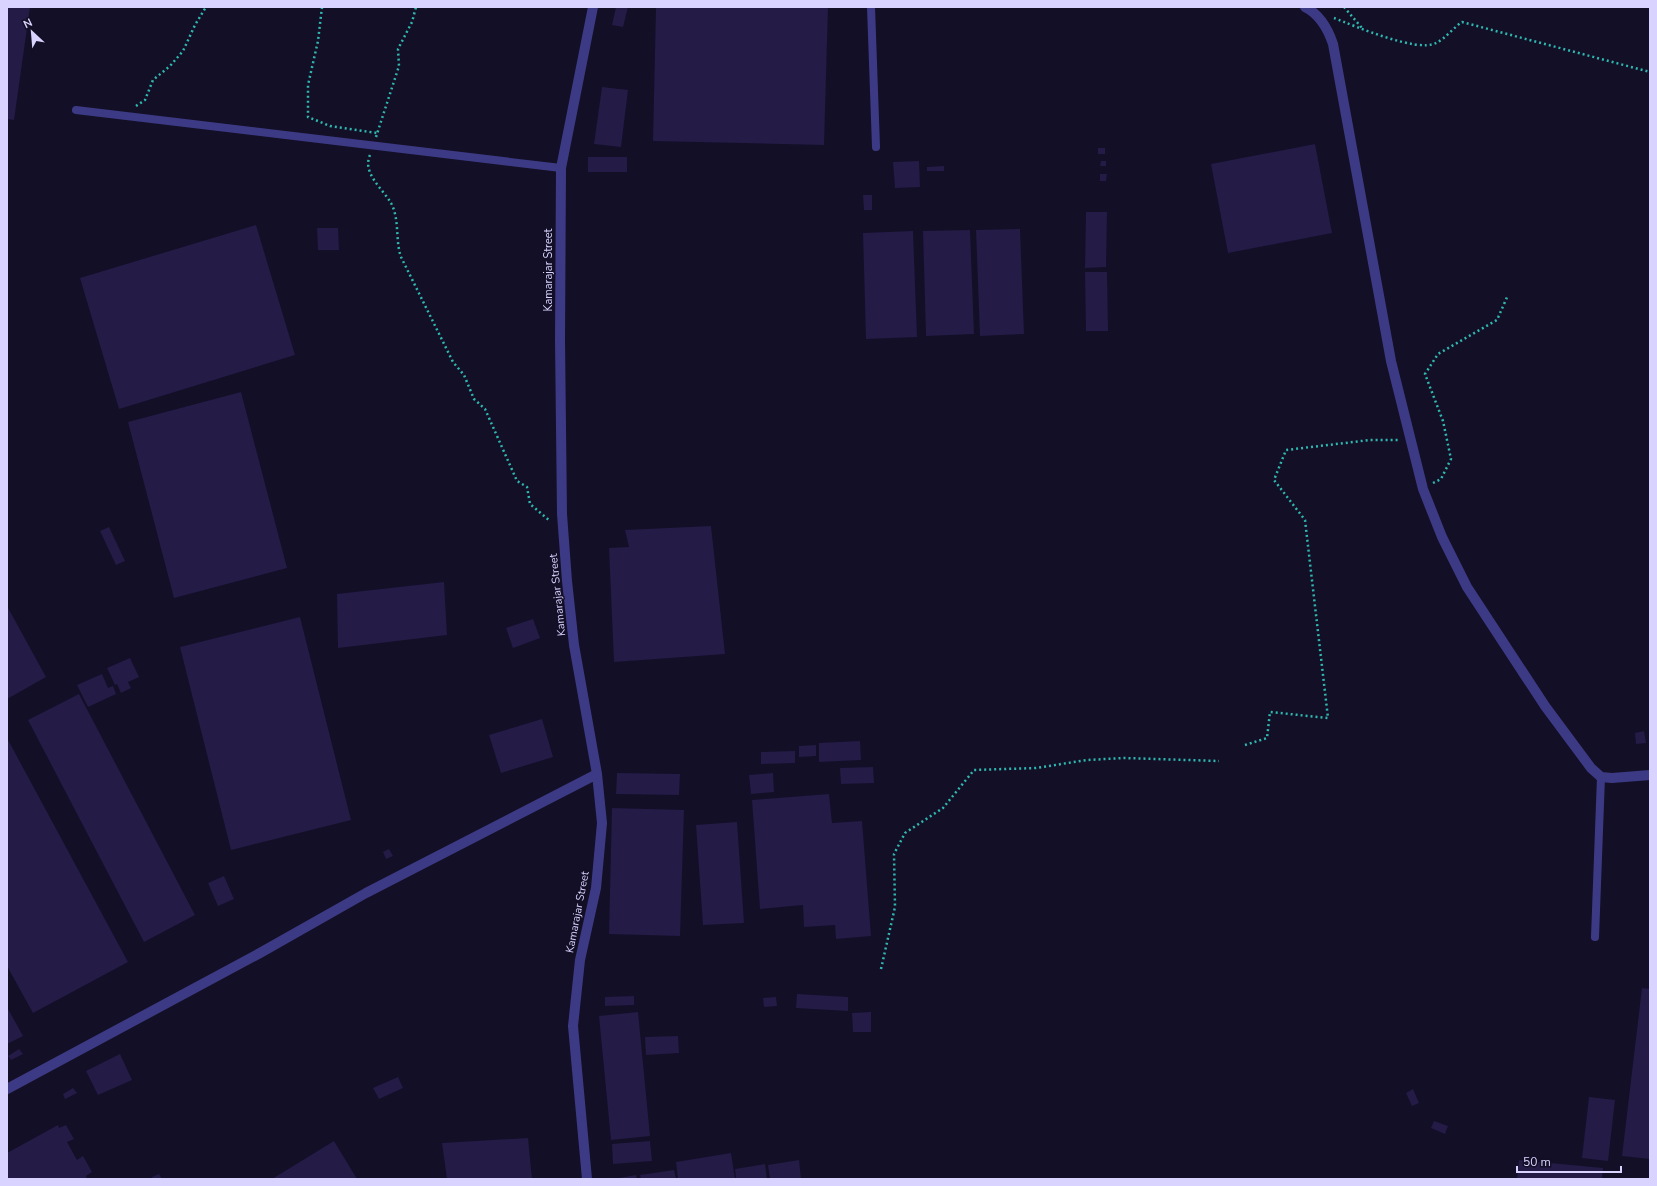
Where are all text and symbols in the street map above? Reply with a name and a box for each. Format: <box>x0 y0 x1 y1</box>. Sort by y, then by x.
north arrow <box>12 12 52 52</box>
text: N <box>21 15 35 32</box>
street label: Kamarajar Street <box>541 228 556 311</box>
street label: Kamarajar Street <box>546 553 569 637</box>
street label: Kamarajar Street <box>562 870 593 954</box>
scale bar <box>1517 1148 1621 1174</box>
text: 50 m <box>1523 1154 1551 1170</box>

